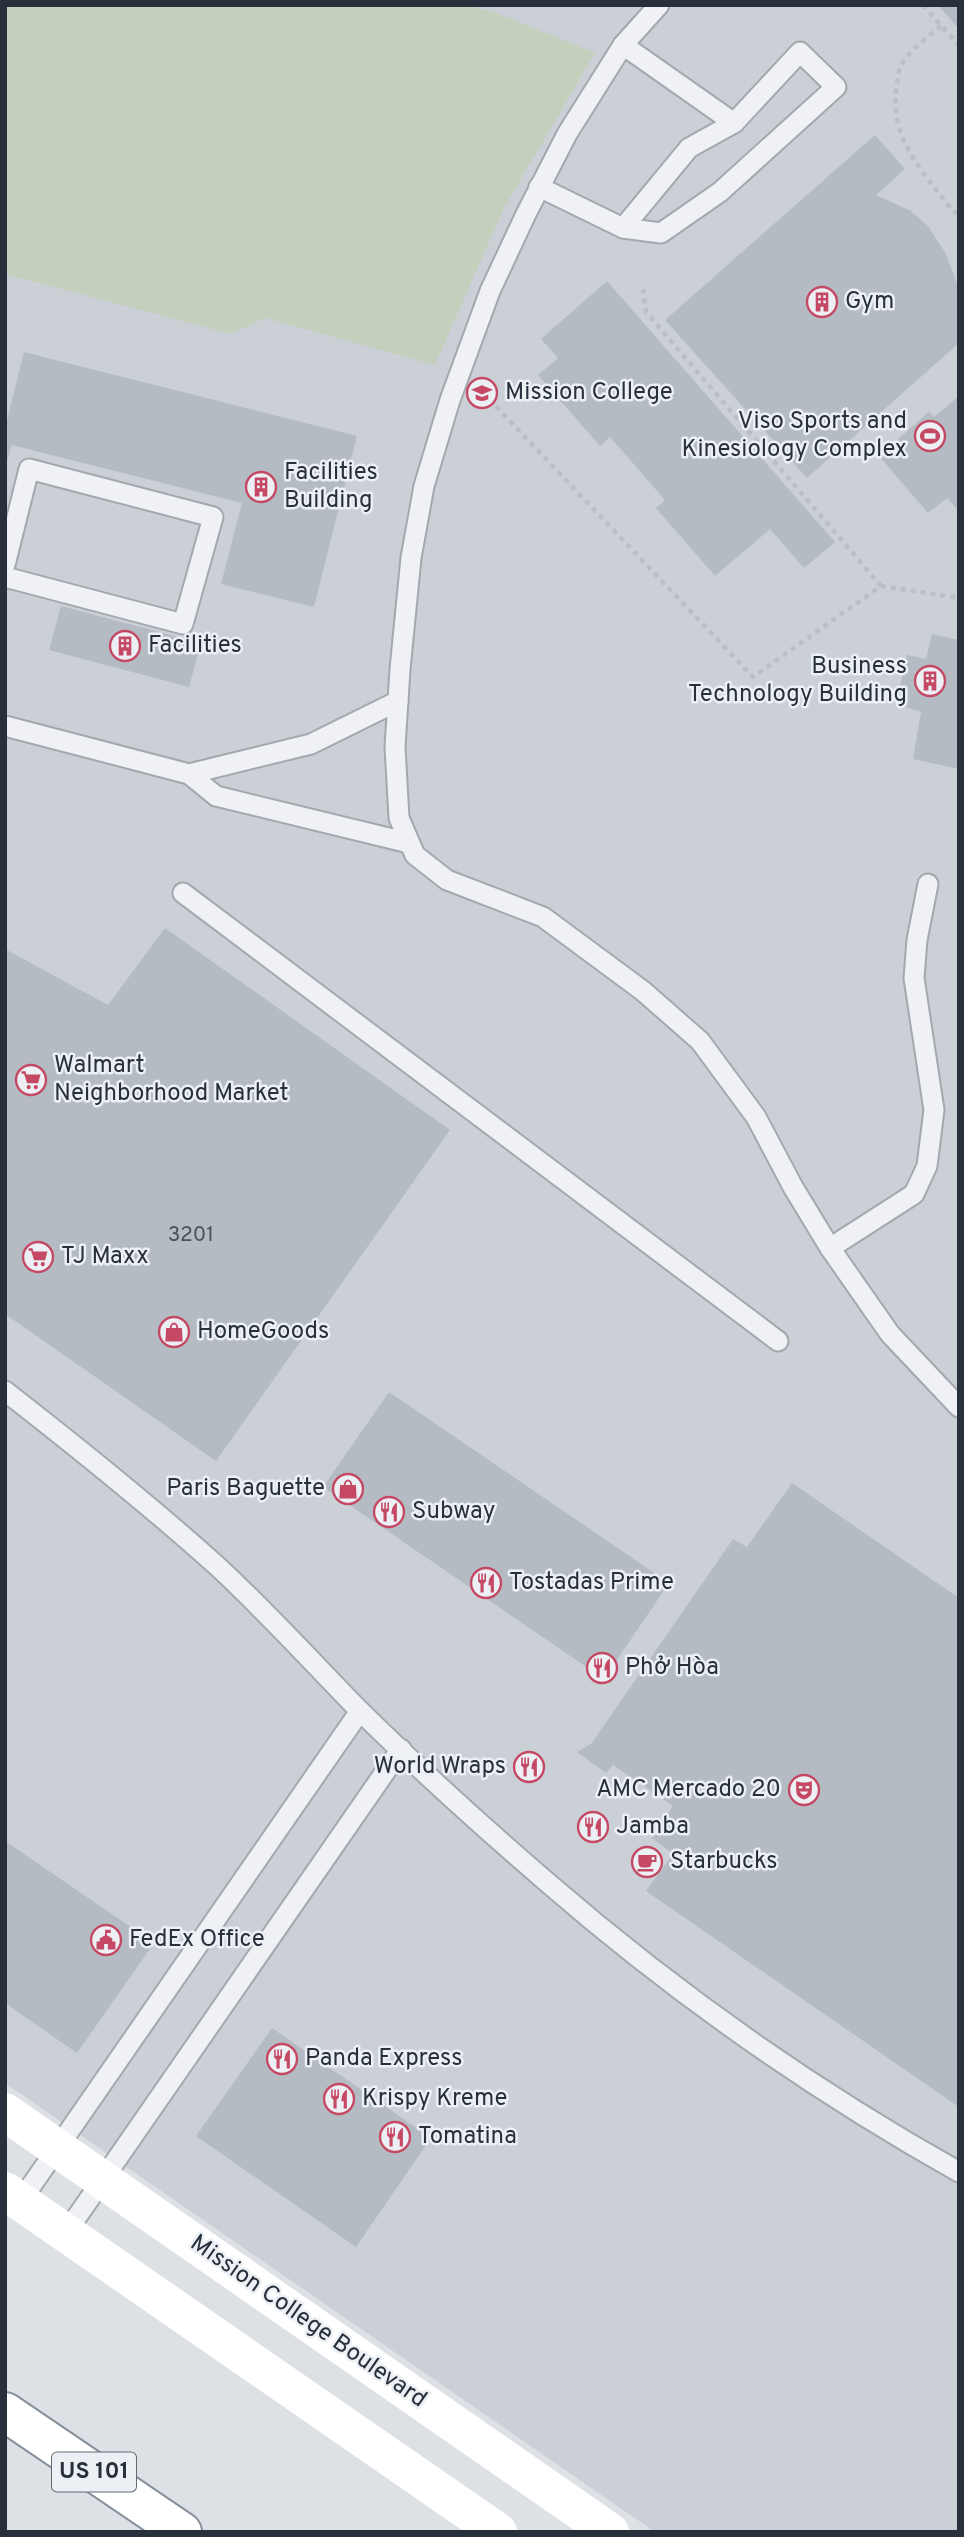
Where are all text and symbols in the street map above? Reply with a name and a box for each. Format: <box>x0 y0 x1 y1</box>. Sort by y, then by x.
building icon: Gym <box>805 285 839 319</box>
place label: Gym <box>845 287 894 317</box>
school or university icon: Mission College <box>465 376 499 410</box>
place label: Mission College <box>505 378 673 408</box>
place label: Viso Sports and Kinesiology Complex <box>682 407 907 465</box>
sports icon: Viso Sports and Kinesiology Complex <box>913 419 947 453</box>
place label: Facilities Building <box>284 458 378 516</box>
building icon: Facilities Building <box>244 470 278 504</box>
building icon: Facilities <box>108 629 142 663</box>
place label: Facilities <box>148 631 242 661</box>
place label: Business Technology Building <box>688 652 907 710</box>
building icon: Business Technology Building <box>913 664 947 698</box>
place label: Walmart Neighborhood Market <box>54 1051 288 1109</box>
supermarket icon: Walmart Neighborhood Market <box>14 1063 48 1097</box>
house number: 3201 <box>168 1222 214 1249</box>
supermarket icon: TJ Maxx <box>21 1240 55 1274</box>
place label: TJ Maxx <box>61 1242 149 1272</box>
shop icon: HomeGoods <box>157 1315 191 1349</box>
place label: HomeGoods <box>197 1317 329 1347</box>
shop icon: Paris Baguette <box>331 1472 365 1506</box>
place label: Paris Baguette <box>166 1474 325 1504</box>
restaurant icon: Subway <box>372 1495 406 1529</box>
place label: Subway <box>412 1497 495 1527</box>
restaurant icon: Tostadas Prime <box>469 1566 503 1600</box>
place label: Tostadas Prime <box>509 1568 674 1598</box>
restaurant icon: Phở Hòa <box>585 1651 619 1685</box>
place label: Phở Hòa <box>625 1653 719 1683</box>
restaurant icon: World Wraps <box>512 1750 546 1784</box>
place label: World Wraps <box>374 1752 506 1782</box>
theatre icon: AMC Mercado 20 <box>787 1773 821 1807</box>
place label: AMC Mercado 20 <box>596 1775 781 1805</box>
restaurant icon: Jamba <box>576 1810 610 1844</box>
place label: Jamba <box>616 1812 689 1842</box>
cafe icon: Starbucks <box>630 1845 664 1879</box>
place label: Starbucks <box>670 1847 778 1877</box>
public building icon: FedEx Office <box>89 1923 123 1957</box>
place label: FedEx Office <box>129 1925 265 1955</box>
restaurant icon: Panda Express <box>265 2042 299 2076</box>
place label: Panda Express <box>305 2044 463 2074</box>
restaurant icon: Krispy Kreme <box>322 2082 356 2116</box>
place label: Krispy Kreme <box>362 2084 508 2114</box>
restaurant icon: Tomatina <box>378 2120 412 2154</box>
place label: Tomatina <box>418 2122 517 2152</box>
street label: Mission College Boulevard <box>184 2229 432 2415</box>
road number: US 101 <box>52 2452 136 2492</box>

